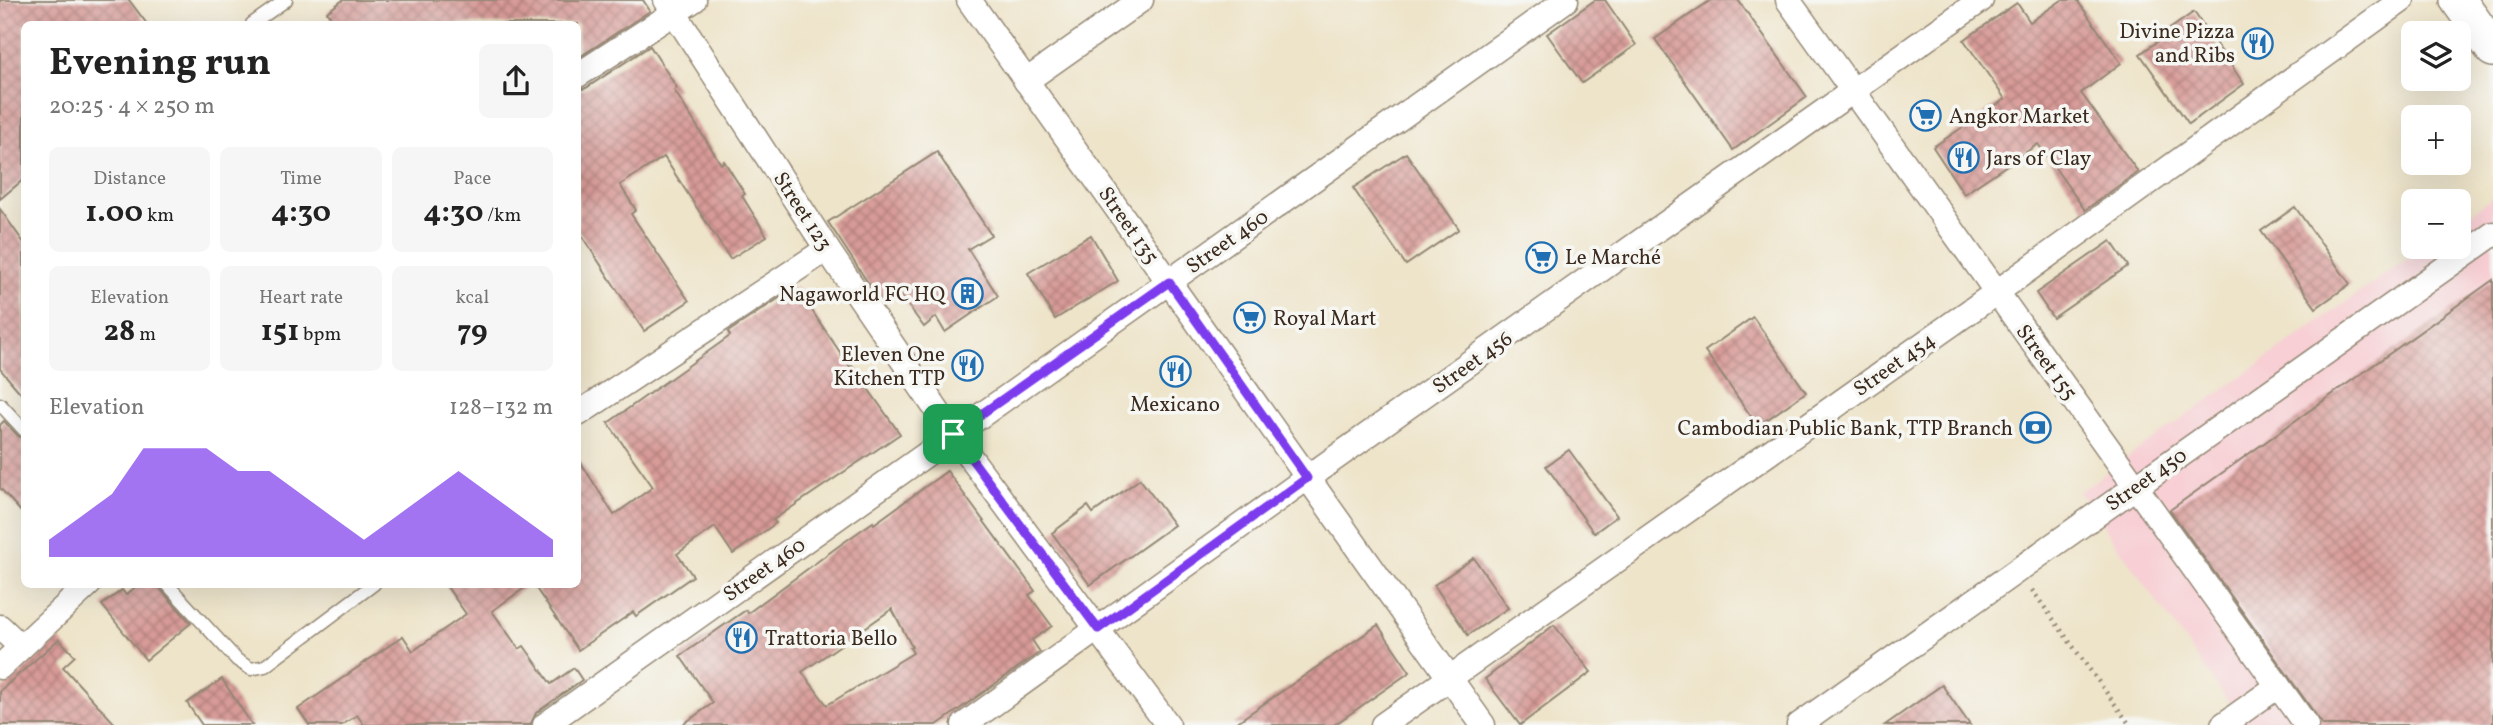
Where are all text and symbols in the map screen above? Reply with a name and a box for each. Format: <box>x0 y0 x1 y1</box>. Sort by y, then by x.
place label: Divine Pizza and Ribs <box>2119 18 2235 71</box>
map controls <box>2401 21 2471 259</box>
button: layers <box>2401 21 2471 91</box>
restaurant icon: Divine Pizza and Ribs <box>2241 26 2275 60</box>
text: Evening run <box>49 38 271 91</box>
button: share <box>479 44 553 118</box>
text: 20:25 · 4 × 250 m <box>49 91 215 123</box>
supermarket icon: Angkor Market <box>1909 99 1943 133</box>
place label: Angkor Market <box>1949 103 2090 132</box>
button: + <box>2401 105 2471 175</box>
restaurant icon: Jars of Clay <box>1946 141 1980 175</box>
place label: Jars of Clay <box>1986 145 2092 174</box>
text: Distance <box>93 166 166 192</box>
text: Time <box>280 166 322 192</box>
text: Pace <box>453 166 491 192</box>
street label: Street 123 <box>765 167 838 257</box>
street label: Street 135 <box>1091 181 1165 270</box>
button: − <box>2401 189 2471 259</box>
text: 1.00 <box>85 192 143 234</box>
text: 4:30 <box>271 192 331 234</box>
text: 4:30 <box>423 192 483 234</box>
text: km <box>143 203 174 229</box>
text: /km <box>483 203 521 229</box>
street label: Street 460 <box>1181 203 1275 281</box>
supermarket icon: Le Marché <box>1525 240 1559 274</box>
place label: Le Marché <box>1565 244 1661 273</box>
building icon: Nagaworld FC HQ <box>951 277 985 311</box>
place label: Nagaworld FC HQ <box>779 281 947 310</box>
text: Elevation <box>90 285 169 311</box>
text: Heart rate <box>259 285 343 311</box>
text: kcal <box>455 285 489 311</box>
supermarket icon: Royal Mart <box>1233 301 1267 335</box>
place label: Royal Mart <box>1273 305 1376 334</box>
text: 28 <box>103 311 135 353</box>
text: 151 <box>261 311 299 353</box>
text: 79 <box>457 311 487 353</box>
street label: Street 155 <box>2008 319 2083 407</box>
text: m <box>135 322 156 348</box>
text: bpm <box>299 322 341 348</box>
street label: Street 456 <box>1427 325 1519 401</box>
street label: Street 454 <box>1848 326 1942 404</box>
place label: Eleven One Kitchen TTP <box>834 341 945 394</box>
restaurant icon: Eleven One Kitchen TTP <box>951 349 985 383</box>
restaurant icon: Mexicano <box>1158 355 1192 389</box>
place label: Mexicano <box>1130 391 1220 420</box>
text: Elevation <box>49 392 145 424</box>
text: 128–132 m <box>449 392 553 424</box>
pin <box>923 404 983 464</box>
bank icon: Cambodian Public Bank, TTP Branch <box>2019 411 2053 445</box>
icon: arrive <box>934 415 972 453</box>
place label: Cambodian Public Bank, TTP Branch <box>1678 415 2013 444</box>
street label: Street 450 <box>2100 442 2193 519</box>
street label: Street 460 <box>718 531 812 609</box>
restaurant icon: Trattoria Bello <box>725 621 759 655</box>
place label: Trattoria Bello <box>765 625 897 654</box>

